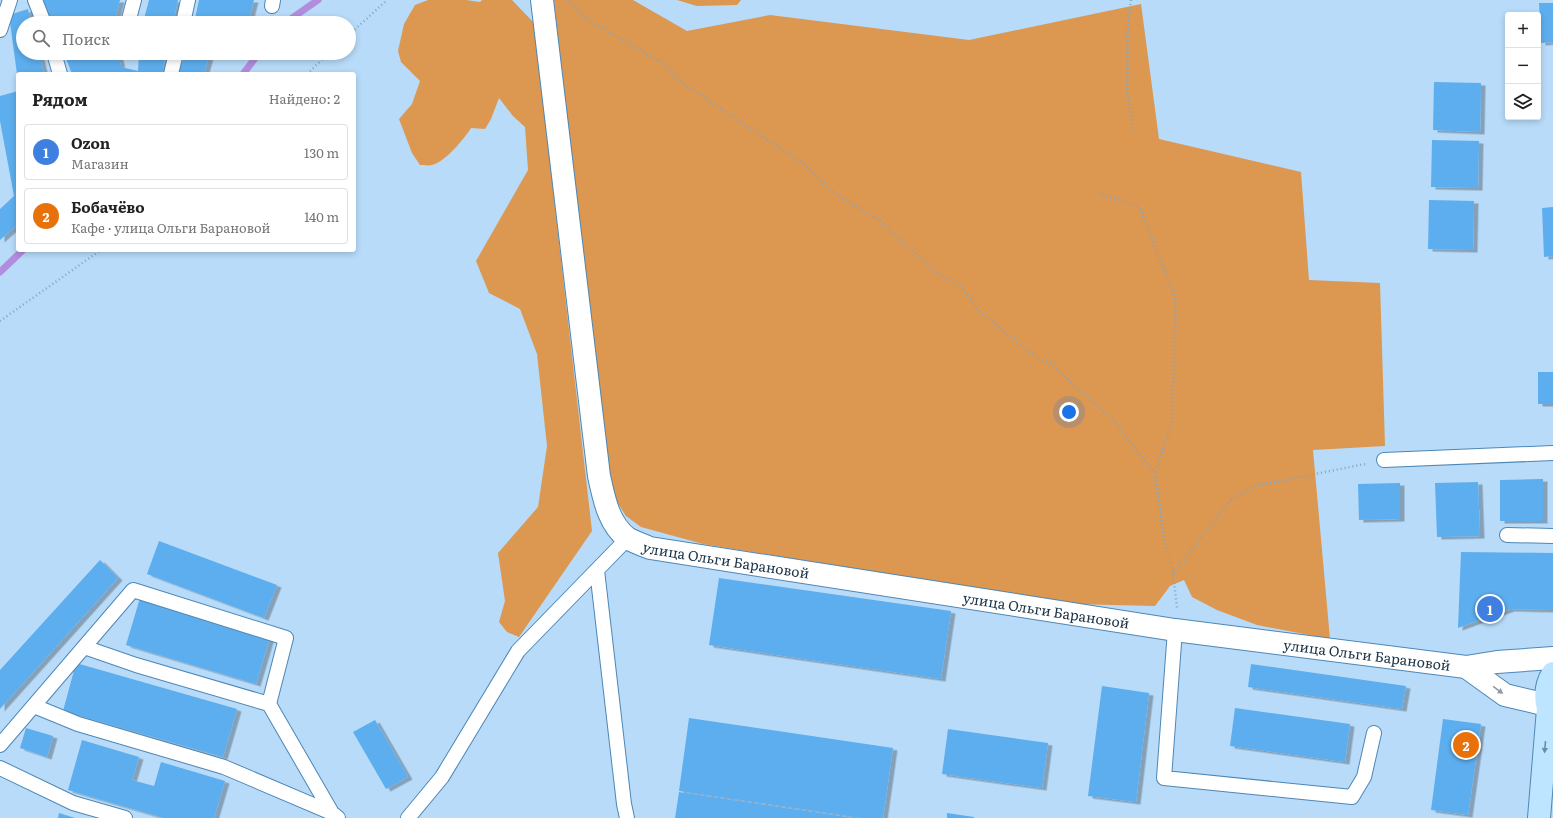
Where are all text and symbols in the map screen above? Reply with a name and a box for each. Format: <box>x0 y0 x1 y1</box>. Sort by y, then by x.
map controls <box>1505 12 1541 120</box>
button: + <box>1505 12 1541 48</box>
search box <box>16 16 356 60</box>
icon: search <box>30 27 52 49</box>
text: Поиск <box>62 27 110 50</box>
button: − <box>1505 48 1541 84</box>
button: layers <box>1505 84 1541 120</box>
text: Рядом <box>32 86 88 111</box>
text: Найдено: 2 <box>269 89 340 108</box>
text: Ozon <box>71 131 110 154</box>
text: 1 <box>43 143 49 162</box>
text: 130 m <box>304 143 339 162</box>
text: Магазин <box>71 154 129 173</box>
text: Бобачёво <box>71 195 145 218</box>
text: 2 <box>43 207 49 226</box>
text: 140 m <box>304 207 339 226</box>
text: Кафе · улица Ольги Барановой <box>71 218 270 237</box>
your location <box>1059 402 1079 422</box>
street label: улица Ольги Барановой <box>640 536 811 583</box>
street label: улица Ольги Барановой <box>962 587 1131 633</box>
pin: 1 <box>1477 594 1503 624</box>
street label: улица Ольги Барановой <box>1282 634 1452 675</box>
one-way arrow <box>1493 686 1503 694</box>
pin: 2 <box>1453 730 1479 760</box>
one-way arrow <box>1541 741 1548 753</box>

